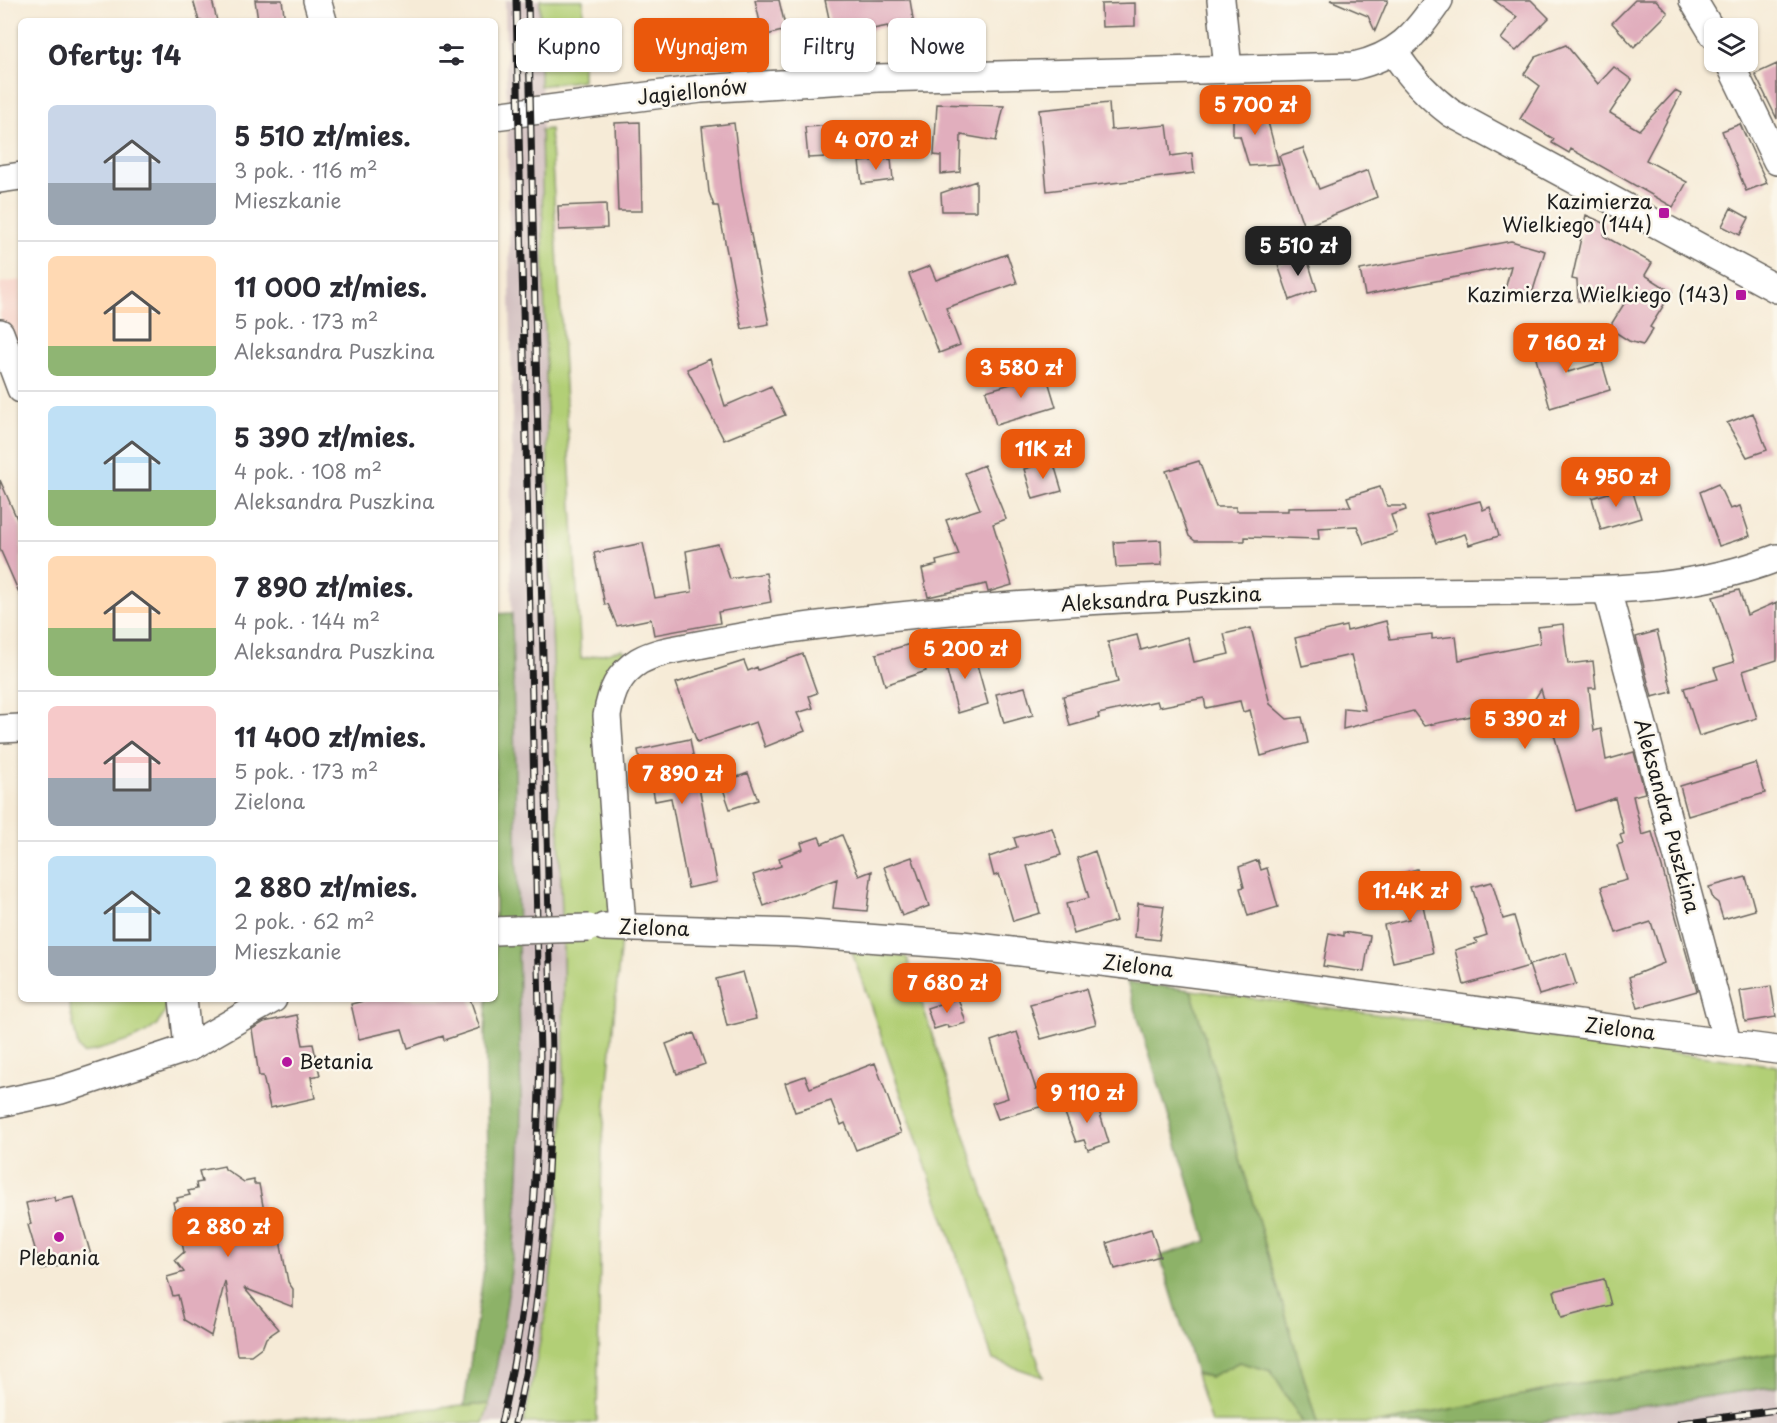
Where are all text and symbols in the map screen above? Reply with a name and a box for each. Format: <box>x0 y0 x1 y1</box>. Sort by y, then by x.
chip: Kupno <box>516 18 622 72</box>
chip: Wynajem <box>634 18 769 72</box>
chip: Filtry <box>781 18 876 72</box>
chip: Nowe <box>888 18 986 72</box>
map controls <box>1704 18 1758 72</box>
button: layers <box>1704 18 1758 72</box>
text: Oferty: 14 <box>48 35 181 74</box>
icon: filters <box>435 38 468 71</box>
street label: Jagiellonów <box>636 70 749 112</box>
pin: 5 700 zł <box>1193 85 1317 136</box>
text: 5 700 zł <box>1214 89 1296 119</box>
text: 5 510 zł/mies. <box>234 116 411 155</box>
pin: 4 070 zł <box>814 120 938 171</box>
text: 4 070 zł <box>835 124 917 154</box>
icon: home <box>96 129 168 201</box>
text: 3 pok. · 116 m² <box>234 155 377 185</box>
text: Mieszkanie <box>234 185 342 215</box>
place label: Kazimierza Wielkiego (144) <box>1502 186 1652 239</box>
marker: Kazimierza Wielkiego (144) <box>1657 206 1671 220</box>
pin: 5 510 zł <box>1236 226 1360 277</box>
text: 5 510 zł <box>1259 230 1337 260</box>
text: 11 000 zł/mies. <box>234 267 427 306</box>
place label: Kazimierza Wielkiego (143) <box>1467 279 1729 309</box>
icon: home <box>96 280 168 352</box>
marker: Kazimierza Wielkiego (143) <box>1734 288 1748 302</box>
text: 5 pok. · 173 m² <box>234 306 378 336</box>
pin: 7 160 zł <box>1504 323 1628 374</box>
text: 7 160 zł <box>1527 327 1605 357</box>
text: Aleksandra Puszkina <box>234 336 434 366</box>
pin: 3 580 zł <box>959 348 1083 399</box>
text: 3 580 zł <box>980 352 1062 382</box>
text: 5 390 zł/mies. <box>234 417 415 456</box>
pin: 11K zł <box>994 429 1092 480</box>
icon: home <box>96 430 168 502</box>
text: 11K zł <box>1015 433 1071 463</box>
text: 4 pok. · 108 m² <box>234 456 382 486</box>
pin: 4 950 zł <box>1554 457 1678 508</box>
text: 4 950 zł <box>1575 461 1657 491</box>
text: Aleksandra Puszkina <box>234 486 434 516</box>
text: 7 890 zł/mies. <box>234 567 413 606</box>
street label: Aleksandra Puszkina <box>1060 578 1262 618</box>
icon: home <box>96 580 168 652</box>
text: 4 pok. · 144 m² <box>234 606 380 636</box>
pin: 5 200 zł <box>903 629 1027 680</box>
text: 5 200 zł <box>923 633 1007 663</box>
text: Aleksandra Puszkina <box>234 636 434 666</box>
pin: 5 390 zł <box>1463 699 1587 750</box>
text: 5 390 zł <box>1484 703 1566 733</box>
street label: Aleksandra Puszkina <box>1628 715 1709 917</box>
text: 11 400 zł/mies. <box>234 717 426 756</box>
icon: home <box>96 730 168 802</box>
pin: 7 890 zł <box>620 754 744 805</box>
text: 5 pok. · 173 m² <box>234 756 378 786</box>
text: 7 890 zł <box>642 758 722 788</box>
text: Zielona <box>234 786 305 816</box>
text: 2 880 zł/mies. <box>234 867 417 906</box>
pin: 11.4K zł <box>1348 871 1472 922</box>
text: 11.4K zł <box>1372 875 1448 905</box>
icon: home <box>96 880 168 952</box>
text: 2 pok. · 62 m² <box>234 906 375 936</box>
street label: Zielona <box>618 911 691 943</box>
text: Mieszkanie <box>234 936 342 966</box>
street label: Zielona <box>1101 946 1176 984</box>
pin: 7 680 zł <box>885 963 1009 1014</box>
text: 7 680 zł <box>907 967 987 997</box>
street label: Zielona <box>1583 1009 1658 1047</box>
place label: Betania <box>299 1046 374 1076</box>
marker: Betania <box>280 1055 294 1069</box>
pin: 9 110 zł <box>1025 1073 1149 1124</box>
text: 9 110 zł <box>1050 1077 1124 1107</box>
pin: 2 880 zł <box>166 1207 290 1258</box>
text: 2 880 zł <box>187 1211 269 1241</box>
marker: Plebania <box>52 1230 66 1244</box>
place label: Plebania <box>19 1242 100 1272</box>

